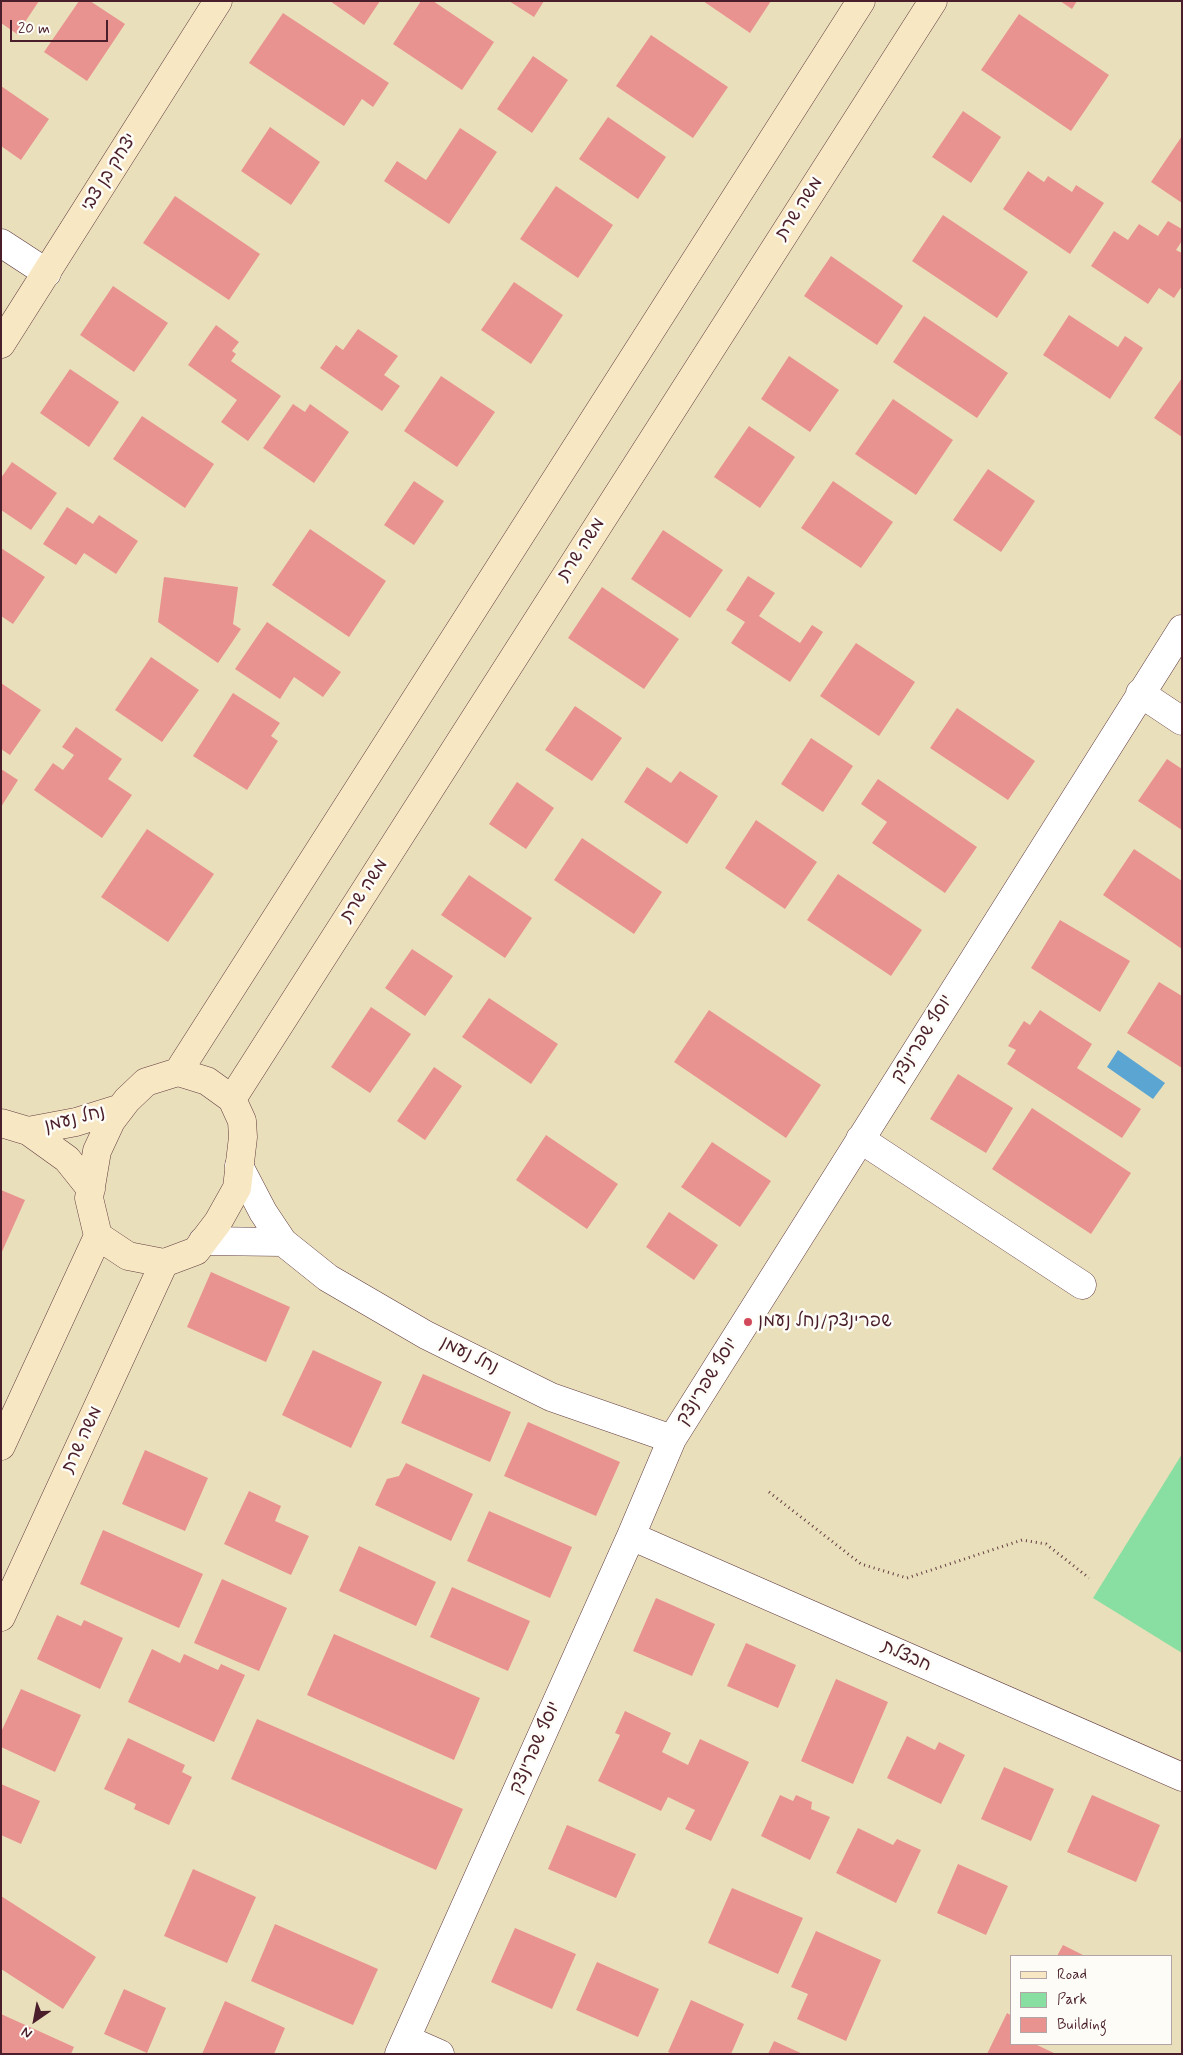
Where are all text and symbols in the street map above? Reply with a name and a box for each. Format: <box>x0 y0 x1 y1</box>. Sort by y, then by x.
scale bar <box>12 10 110 42</box>
text: 20 m <box>18 19 50 39</box>
street label: יצחק בן צבי <box>78 130 142 216</box>
street label: משה שרת <box>772 173 828 245</box>
street label: משה שרת <box>554 514 610 586</box>
street label: משה שרת <box>337 855 393 927</box>
street label: יוסף שפרינצק <box>888 991 958 1087</box>
street label: נחל נעמן <box>42 1102 108 1138</box>
place label: שפרינצק/נחל נעמן <box>758 1311 892 1333</box>
marker: שפרינצק/נחל נעמן <box>742 1316 754 1328</box>
street label: נחל נעמן <box>436 1333 502 1379</box>
street label: יוסף שפרינצק <box>673 1334 743 1430</box>
street label: משה שרת <box>58 1403 108 1477</box>
street label: חבצלת <box>878 1637 934 1677</box>
street label: יוסף שפרינצק <box>506 1698 566 1798</box>
legend <box>1010 1955 1173 2045</box>
text: Road <box>1057 1965 1087 1985</box>
text: Park <box>1057 1990 1087 2010</box>
north arrow <box>10 1995 60 2045</box>
text: Building <box>1057 2015 1107 2035</box>
text: N <box>18 2022 36 2043</box>

